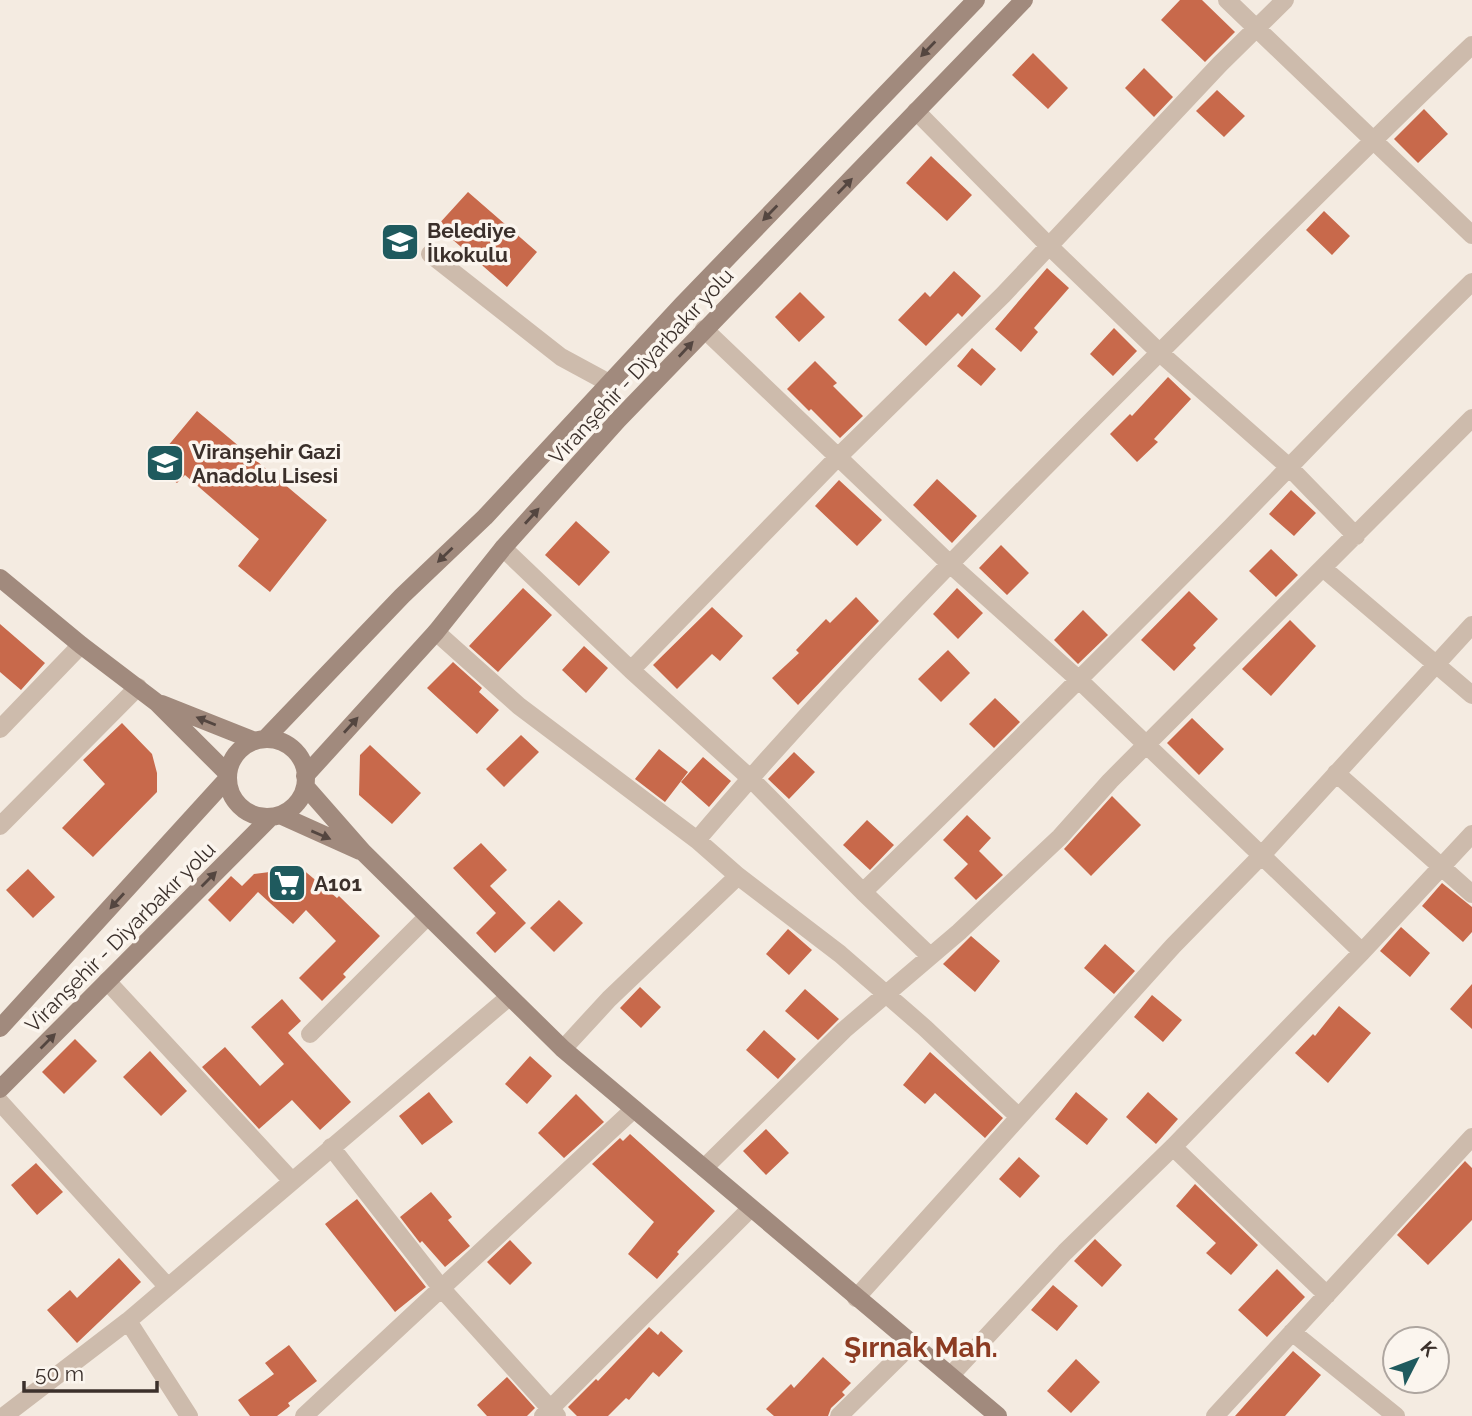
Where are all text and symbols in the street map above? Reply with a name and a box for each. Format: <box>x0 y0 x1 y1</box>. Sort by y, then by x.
one-way arrow <box>920 41 936 57</box>
one-way arrow <box>836 178 852 195</box>
one-way arrow <box>763 204 779 221</box>
place label: Belediye İlkokulu <box>427 218 516 267</box>
school or university icon: Belediye İlkokulu <box>379 221 421 263</box>
street label: Viranşehir - Diyarbakır yolu <box>544 263 738 469</box>
one-way arrow <box>677 340 694 357</box>
place label: Viranşehir Gazi Anadolu Lisesi <box>192 439 341 488</box>
school or university icon: Viranşehir Gazi Anadolu Lisesi <box>144 442 186 484</box>
one-way arrow <box>523 508 539 525</box>
one-way arrow <box>437 547 454 563</box>
one-way arrow <box>195 715 216 726</box>
one-way arrow <box>343 717 359 734</box>
one-way arrow <box>311 829 332 840</box>
street label: Viranşehir - Diyarbakır yolu <box>20 837 220 1037</box>
supermarket icon: A101 <box>266 862 308 904</box>
place label: A101 <box>314 871 362 896</box>
one-way arrow <box>200 872 217 888</box>
one-way arrow <box>109 892 125 909</box>
one-way arrow <box>40 1032 57 1049</box>
north arrow <box>1381 1325 1451 1395</box>
district label: Şırnak Mah. <box>844 1331 998 1364</box>
text: K <box>1416 1337 1441 1361</box>
scale bar <box>24 1350 158 1394</box>
text: 50 m <box>35 1361 84 1386</box>

